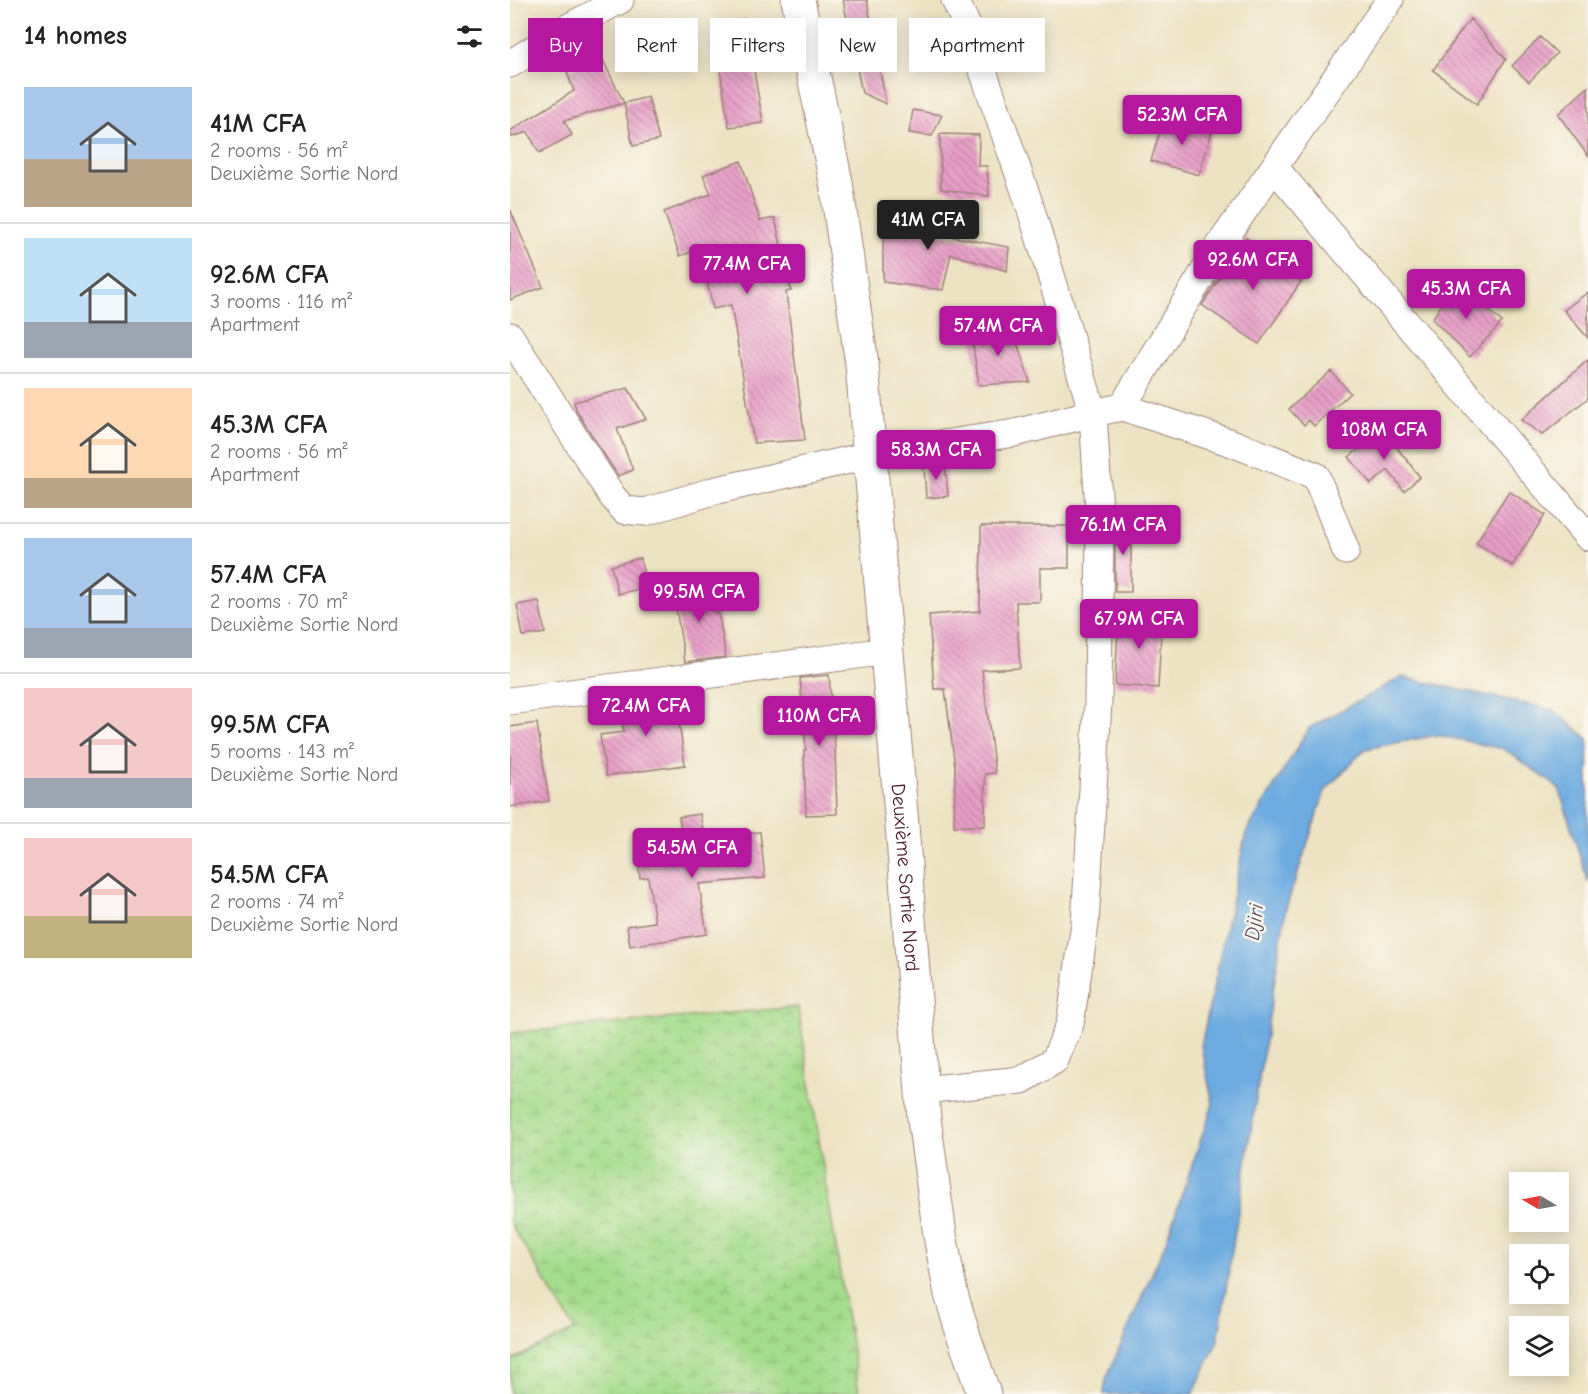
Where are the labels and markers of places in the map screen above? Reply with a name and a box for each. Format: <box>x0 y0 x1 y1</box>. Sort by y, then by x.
pin: 52.3M CFA <box>1113 95 1251 146</box>
pin: 41M CFA <box>873 200 983 251</box>
pin: 92.6M CFA <box>1184 240 1322 291</box>
pin: 77.4M CFA <box>678 244 816 295</box>
pin: 45.3M CFA <box>1397 269 1535 320</box>
pin: 57.4M CFA <box>929 306 1067 357</box>
pin: 108M CFA <box>1322 410 1446 461</box>
pin: 58.3M CFA <box>867 430 1005 481</box>
pin: 76.1M CFA <box>1054 505 1192 556</box>
pin: 99.5M CFA <box>630 572 768 623</box>
pin: 67.9M CFA <box>1070 599 1208 650</box>
pin: 72.4M CFA <box>577 686 715 737</box>
pin: 110M CFA <box>757 696 881 747</box>
pin: 54.5M CFA <box>623 828 761 879</box>

